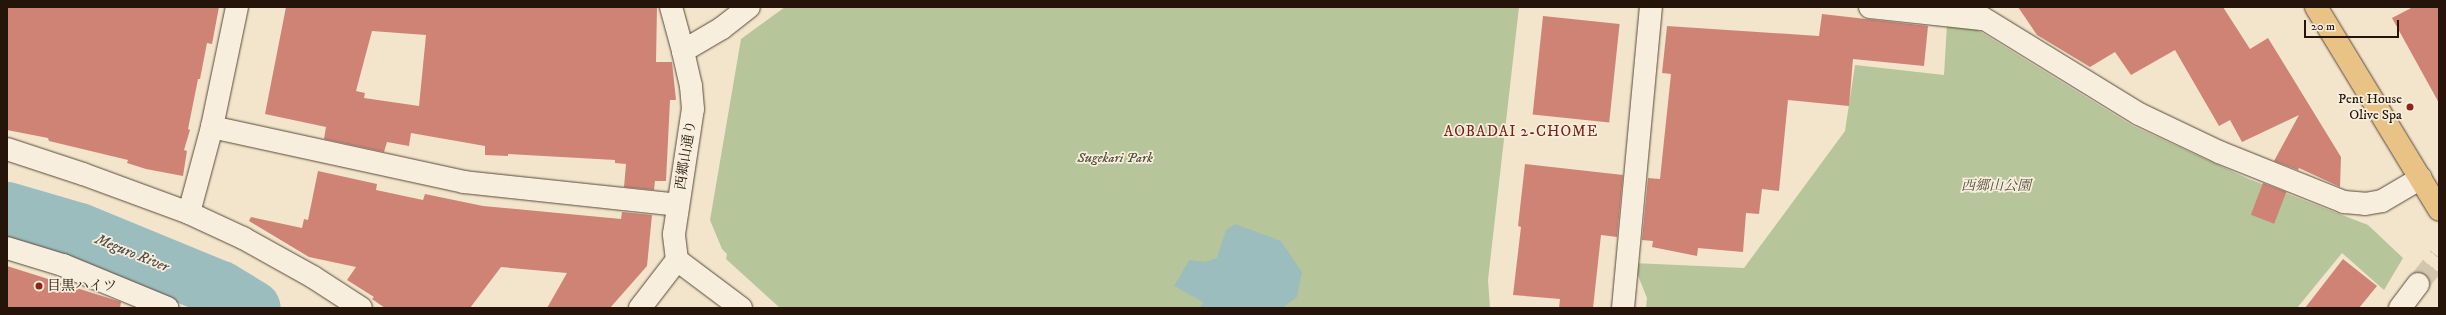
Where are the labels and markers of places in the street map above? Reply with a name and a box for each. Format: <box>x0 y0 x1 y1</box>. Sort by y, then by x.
place label: Pent House Olive Spa <box>2338 91 2402 124</box>
marker: Pent House Olive Spa <box>2405 102 2415 112</box>
place label: 目黒ハイツ <box>47 278 117 294</box>
marker: 目黒ハイツ <box>34 281 44 291</box>

